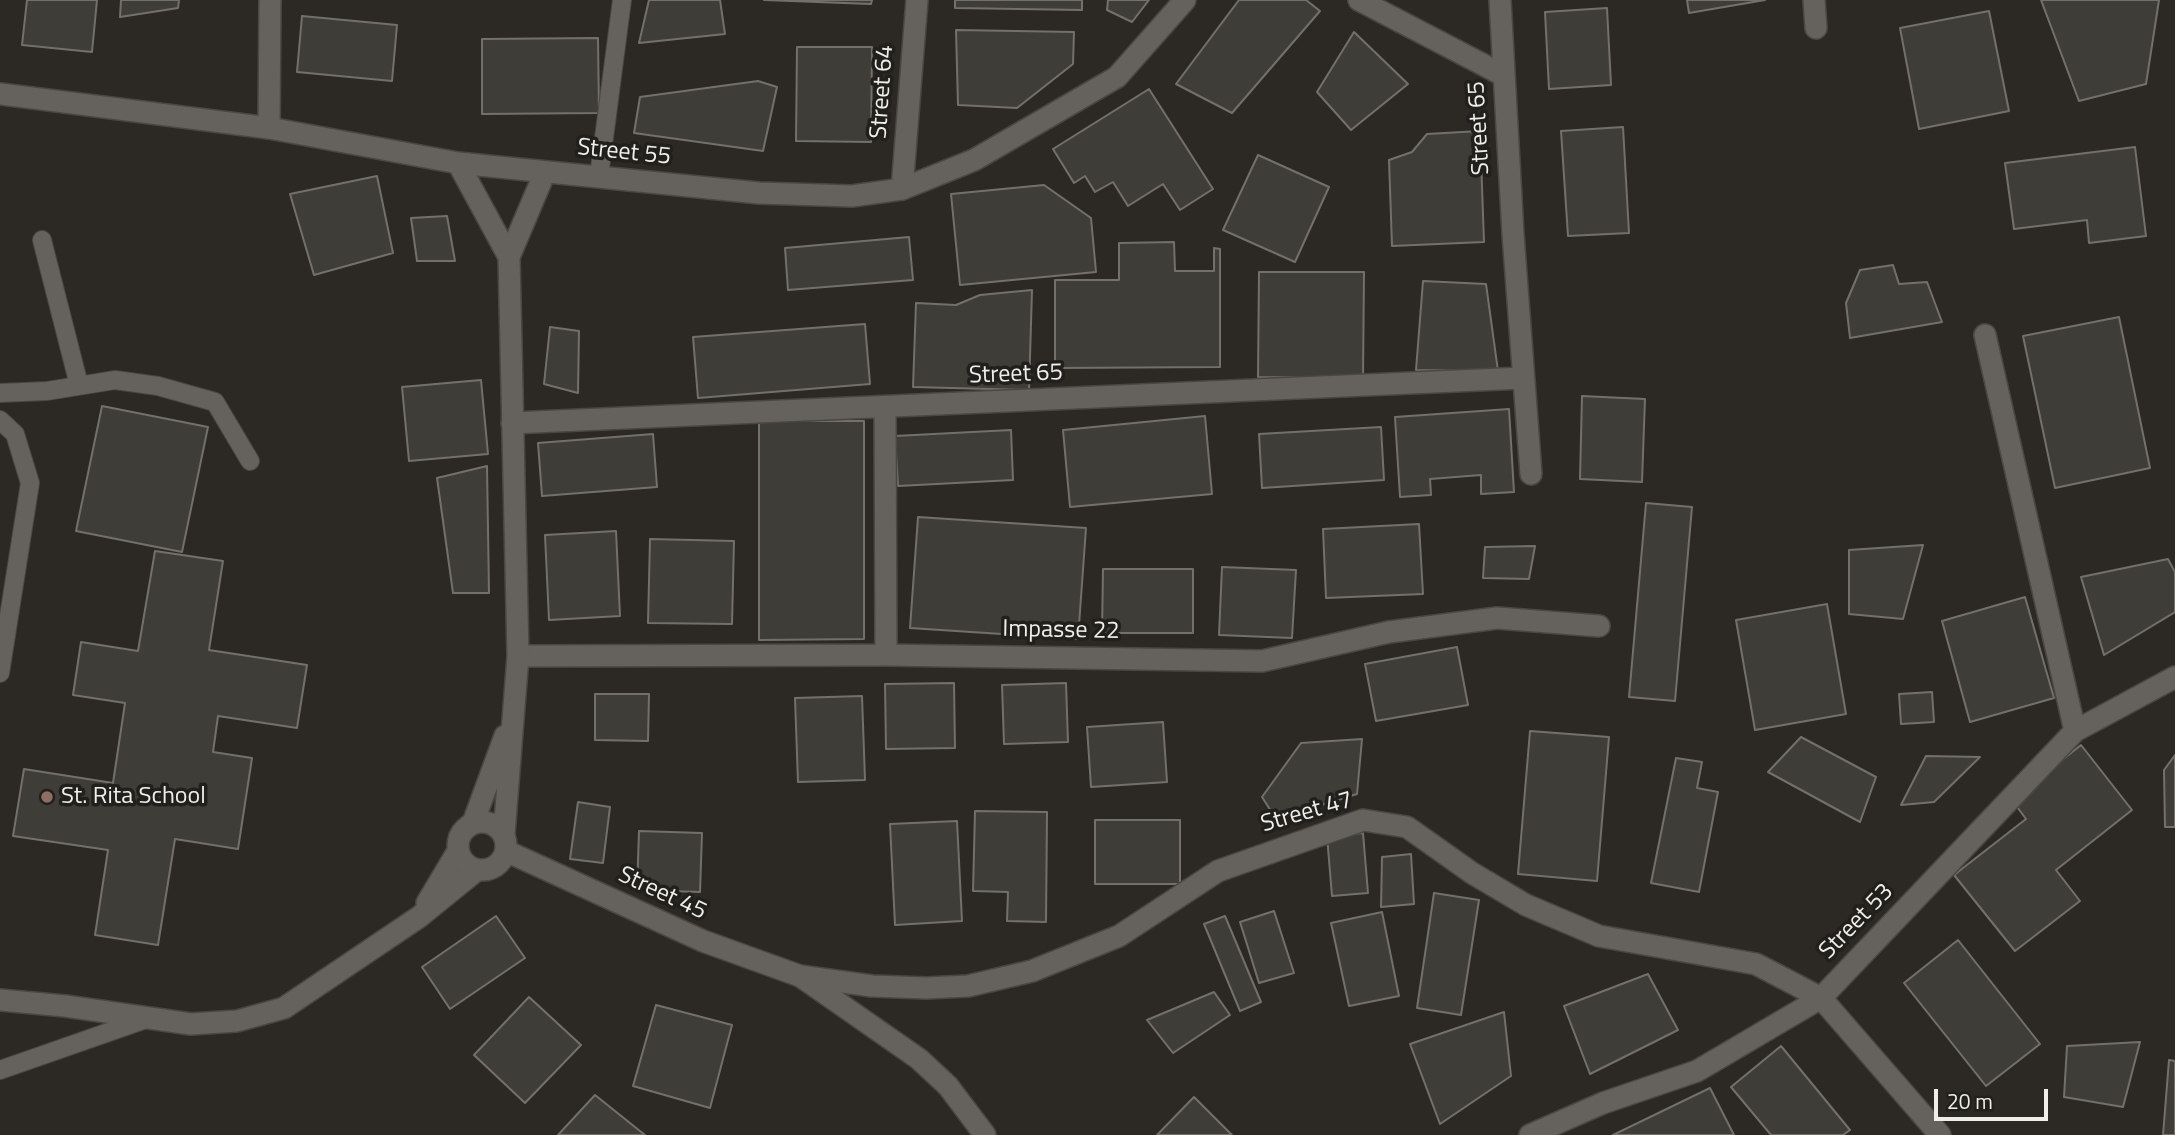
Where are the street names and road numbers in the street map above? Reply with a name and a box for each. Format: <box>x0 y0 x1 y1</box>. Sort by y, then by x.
street label: Street 64 <box>865 44 901 140</box>
street label: Street 65 <box>1463 80 1497 176</box>
street label: Street 55 <box>576 134 672 172</box>
street label: Street 65 <box>969 359 1063 391</box>
street label: Impasse 22 <box>1002 616 1120 646</box>
street label: Street 47 <box>1258 786 1356 840</box>
street label: Street 45 <box>613 861 711 927</box>
street label: Street 53 <box>1814 878 1900 966</box>

